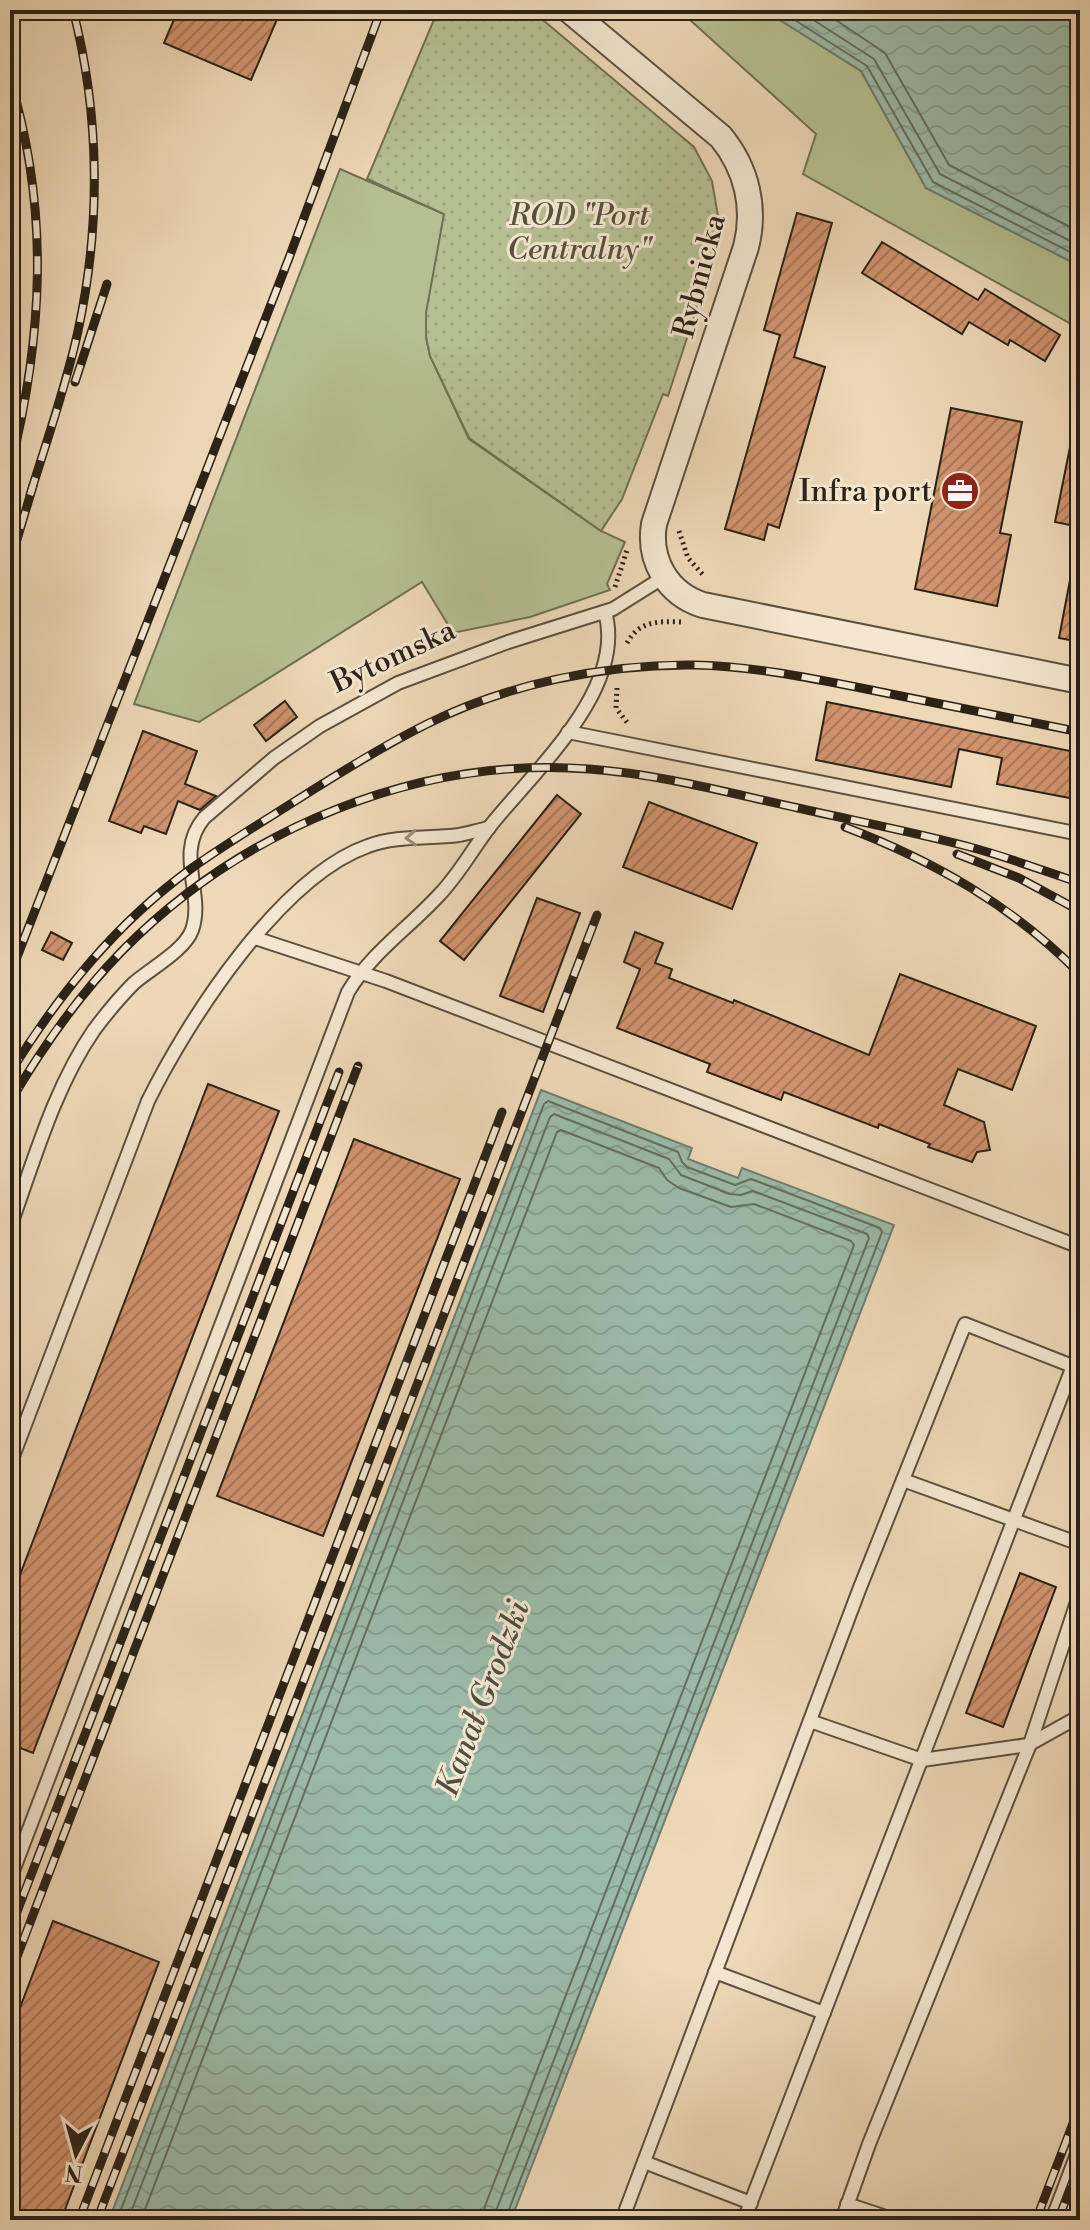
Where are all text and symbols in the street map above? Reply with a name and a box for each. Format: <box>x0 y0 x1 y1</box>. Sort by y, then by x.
park label: ROD "Port Centralny" <box>507 197 653 269</box>
street label: Rybnicka <box>665 209 735 342</box>
office icon: Infra port <box>939 470 981 512</box>
place label: Infra port <box>799 473 932 511</box>
street label: Bytomska <box>324 611 463 703</box>
one-way arrow <box>404 829 417 846</box>
water label: Kanał Grodzki <box>427 1595 539 1802</box>
north arrow <box>36 2114 116 2194</box>
text: N <box>63 2158 84 2187</box>

